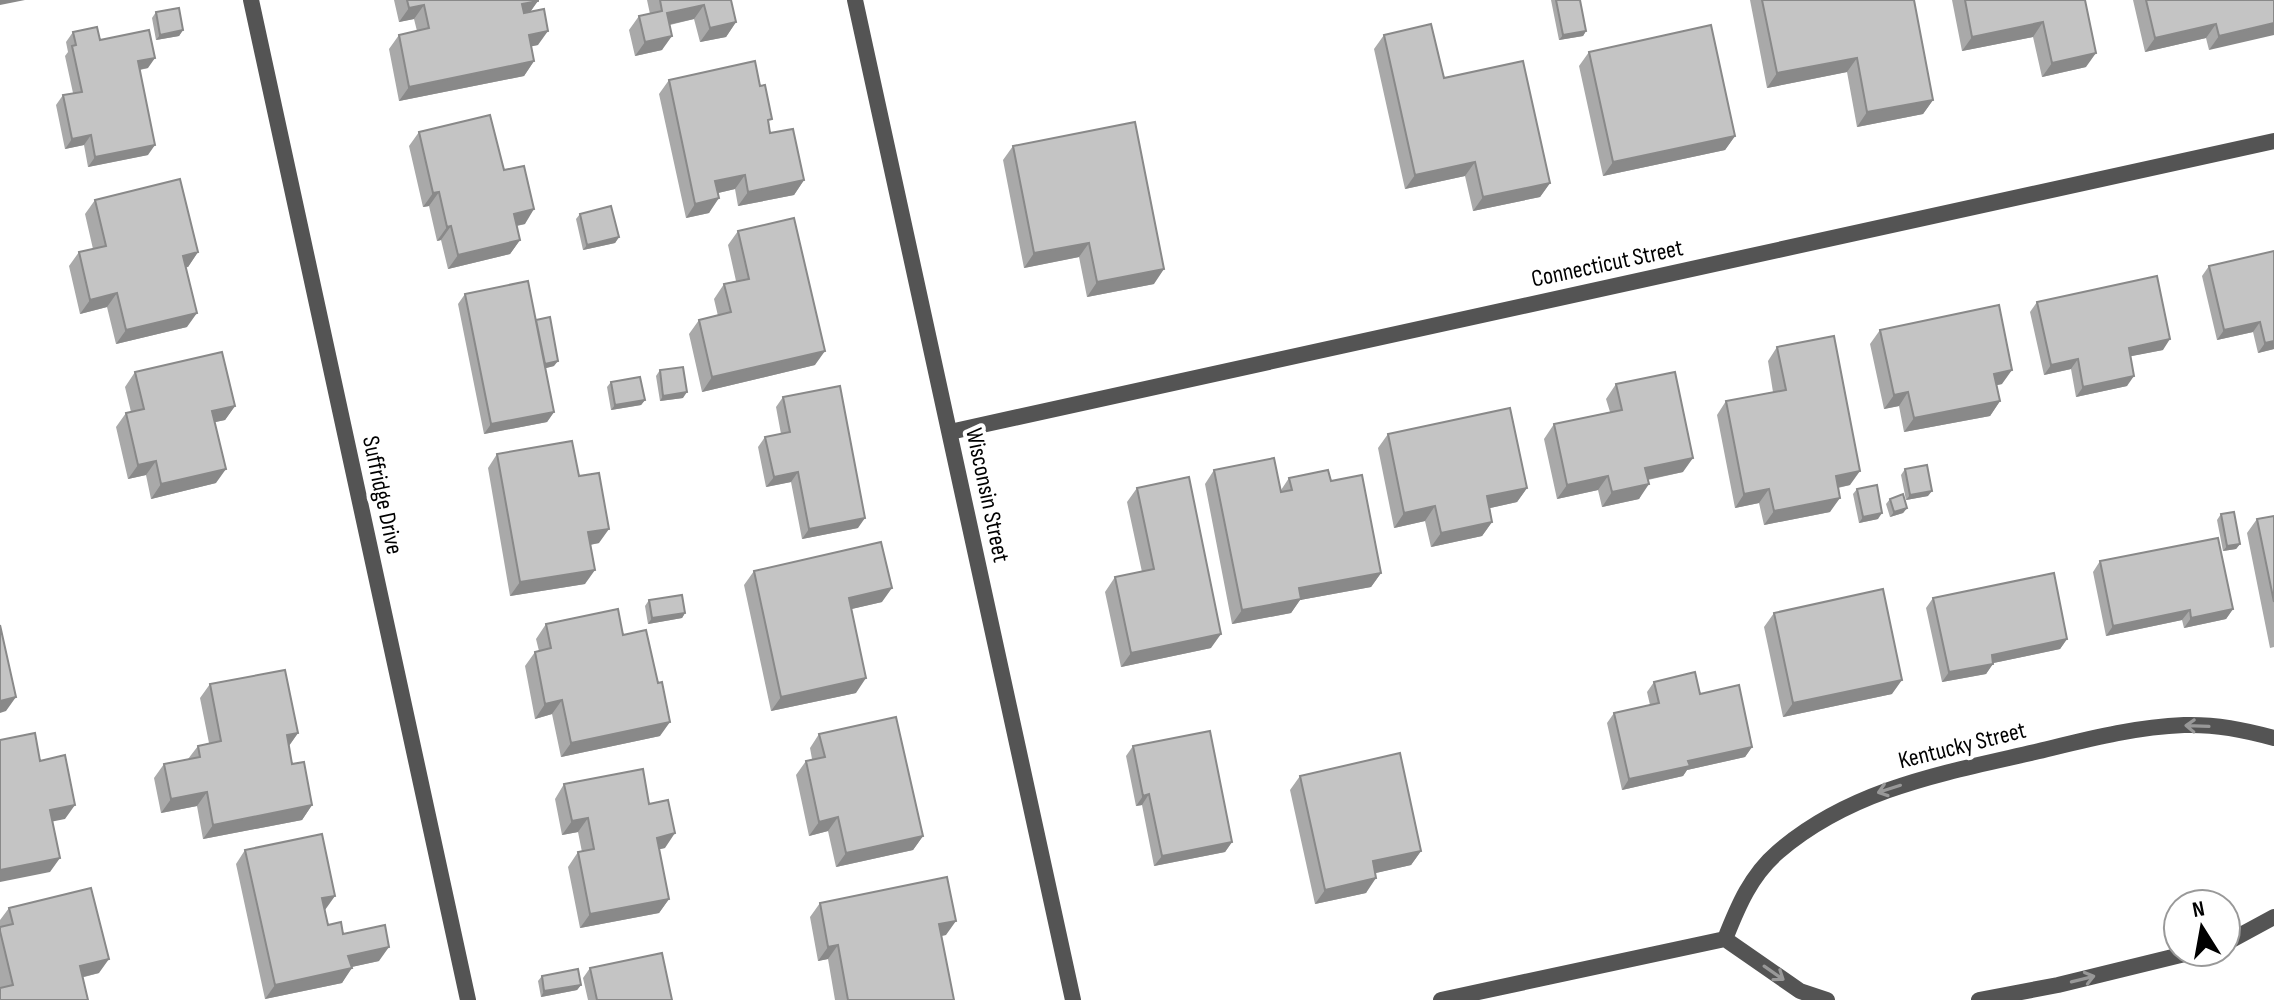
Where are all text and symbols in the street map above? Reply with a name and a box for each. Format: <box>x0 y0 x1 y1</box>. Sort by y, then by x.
street label: Connecticut Street <box>1529 233 1686 294</box>
street label: Wisconsin Street <box>959 425 1016 565</box>
street label: Suffridge Drive <box>356 433 409 557</box>
street label: Kentucky Street <box>1895 716 2029 775</box>
one-way arrow <box>2184 718 2211 733</box>
one-way arrow <box>1877 782 1902 797</box>
north arrow <box>2162 888 2242 968</box>
text: N <box>2190 895 2207 924</box>
one-way arrow <box>1763 965 1785 981</box>
one-way arrow <box>2070 970 2095 985</box>

